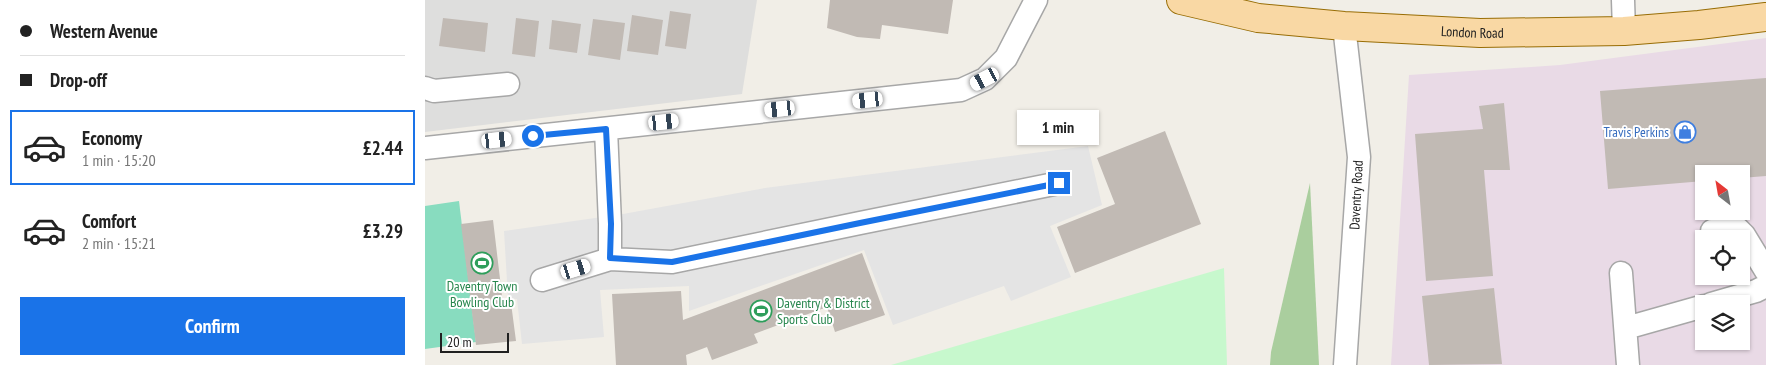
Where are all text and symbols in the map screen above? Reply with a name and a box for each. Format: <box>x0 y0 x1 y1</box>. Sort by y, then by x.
text: Western Avenue <box>50 19 158 43</box>
street label: London Road <box>1441 22 1504 42</box>
car <box>968 66 1001 92</box>
text: Drop-off <box>50 68 107 92</box>
car <box>852 91 883 109</box>
car <box>764 100 795 118</box>
callout: 1 min <box>1018 110 1100 146</box>
car <box>648 113 679 131</box>
text: 1 min <box>1042 117 1074 137</box>
shop icon: Travis Perkins <box>1673 120 1697 144</box>
place label: Travis Perkins <box>1603 123 1669 141</box>
icon: car <box>22 125 67 170</box>
route start <box>522 125 544 147</box>
text: Economy <box>82 126 142 150</box>
car <box>481 131 512 149</box>
text: £2.44 <box>363 136 403 160</box>
text: 1 min · 15:20 <box>82 150 156 170</box>
street label: Daventry Road <box>1345 160 1367 230</box>
north arrow <box>1695 165 1750 220</box>
map controls <box>1695 165 1750 350</box>
route end <box>1048 172 1070 194</box>
icon: car <box>22 208 67 253</box>
text: Comfort <box>82 209 136 233</box>
text: £3.29 <box>363 219 403 243</box>
button: locate <box>1695 230 1750 285</box>
text: 2 min · 15:21 <box>82 233 156 253</box>
sports icon: Daventry Town Bowling Club <box>470 251 494 275</box>
car <box>559 257 592 281</box>
place label: Daventry Town Bowling Club <box>447 277 517 311</box>
place label: Daventry & District Sports Club <box>777 294 870 328</box>
button: layers <box>1695 295 1750 350</box>
button: Confirm <box>20 297 405 355</box>
sports icon: Daventry & District Sports Club <box>749 299 773 323</box>
scale bar <box>440 330 509 353</box>
text: 20 m <box>447 333 472 351</box>

